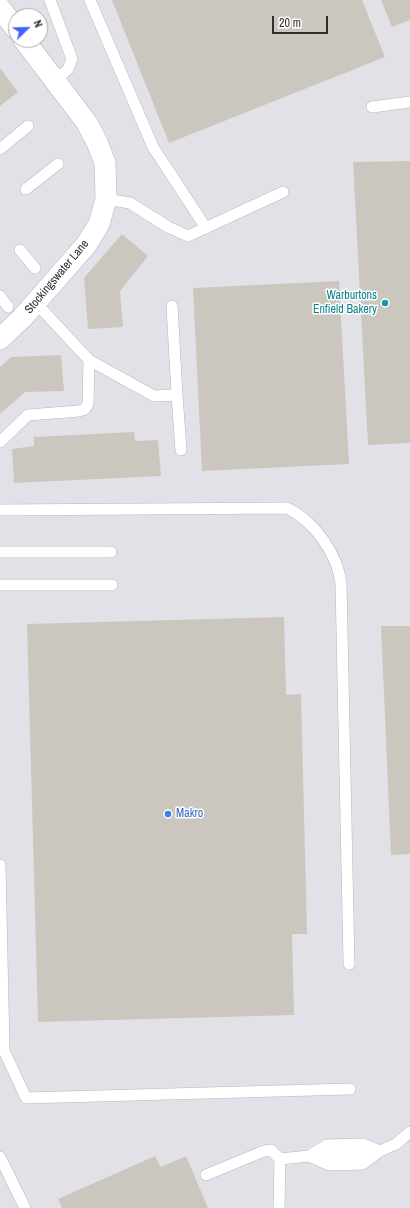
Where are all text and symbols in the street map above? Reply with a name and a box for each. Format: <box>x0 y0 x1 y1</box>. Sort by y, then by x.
north arrow <box>8 8 48 48</box>
scale bar <box>274 8 330 34</box>
text: 20 m <box>279 15 301 31</box>
text: N <box>30 18 46 29</box>
street label: Stockingswater Lane <box>22 237 92 317</box>
place label: Warburtons Enfield Bakery <box>313 289 377 317</box>
marker: Warburtons Enfield Bakery <box>380 298 390 308</box>
place label: Makro <box>176 807 203 821</box>
marker: Makro <box>163 809 173 819</box>

